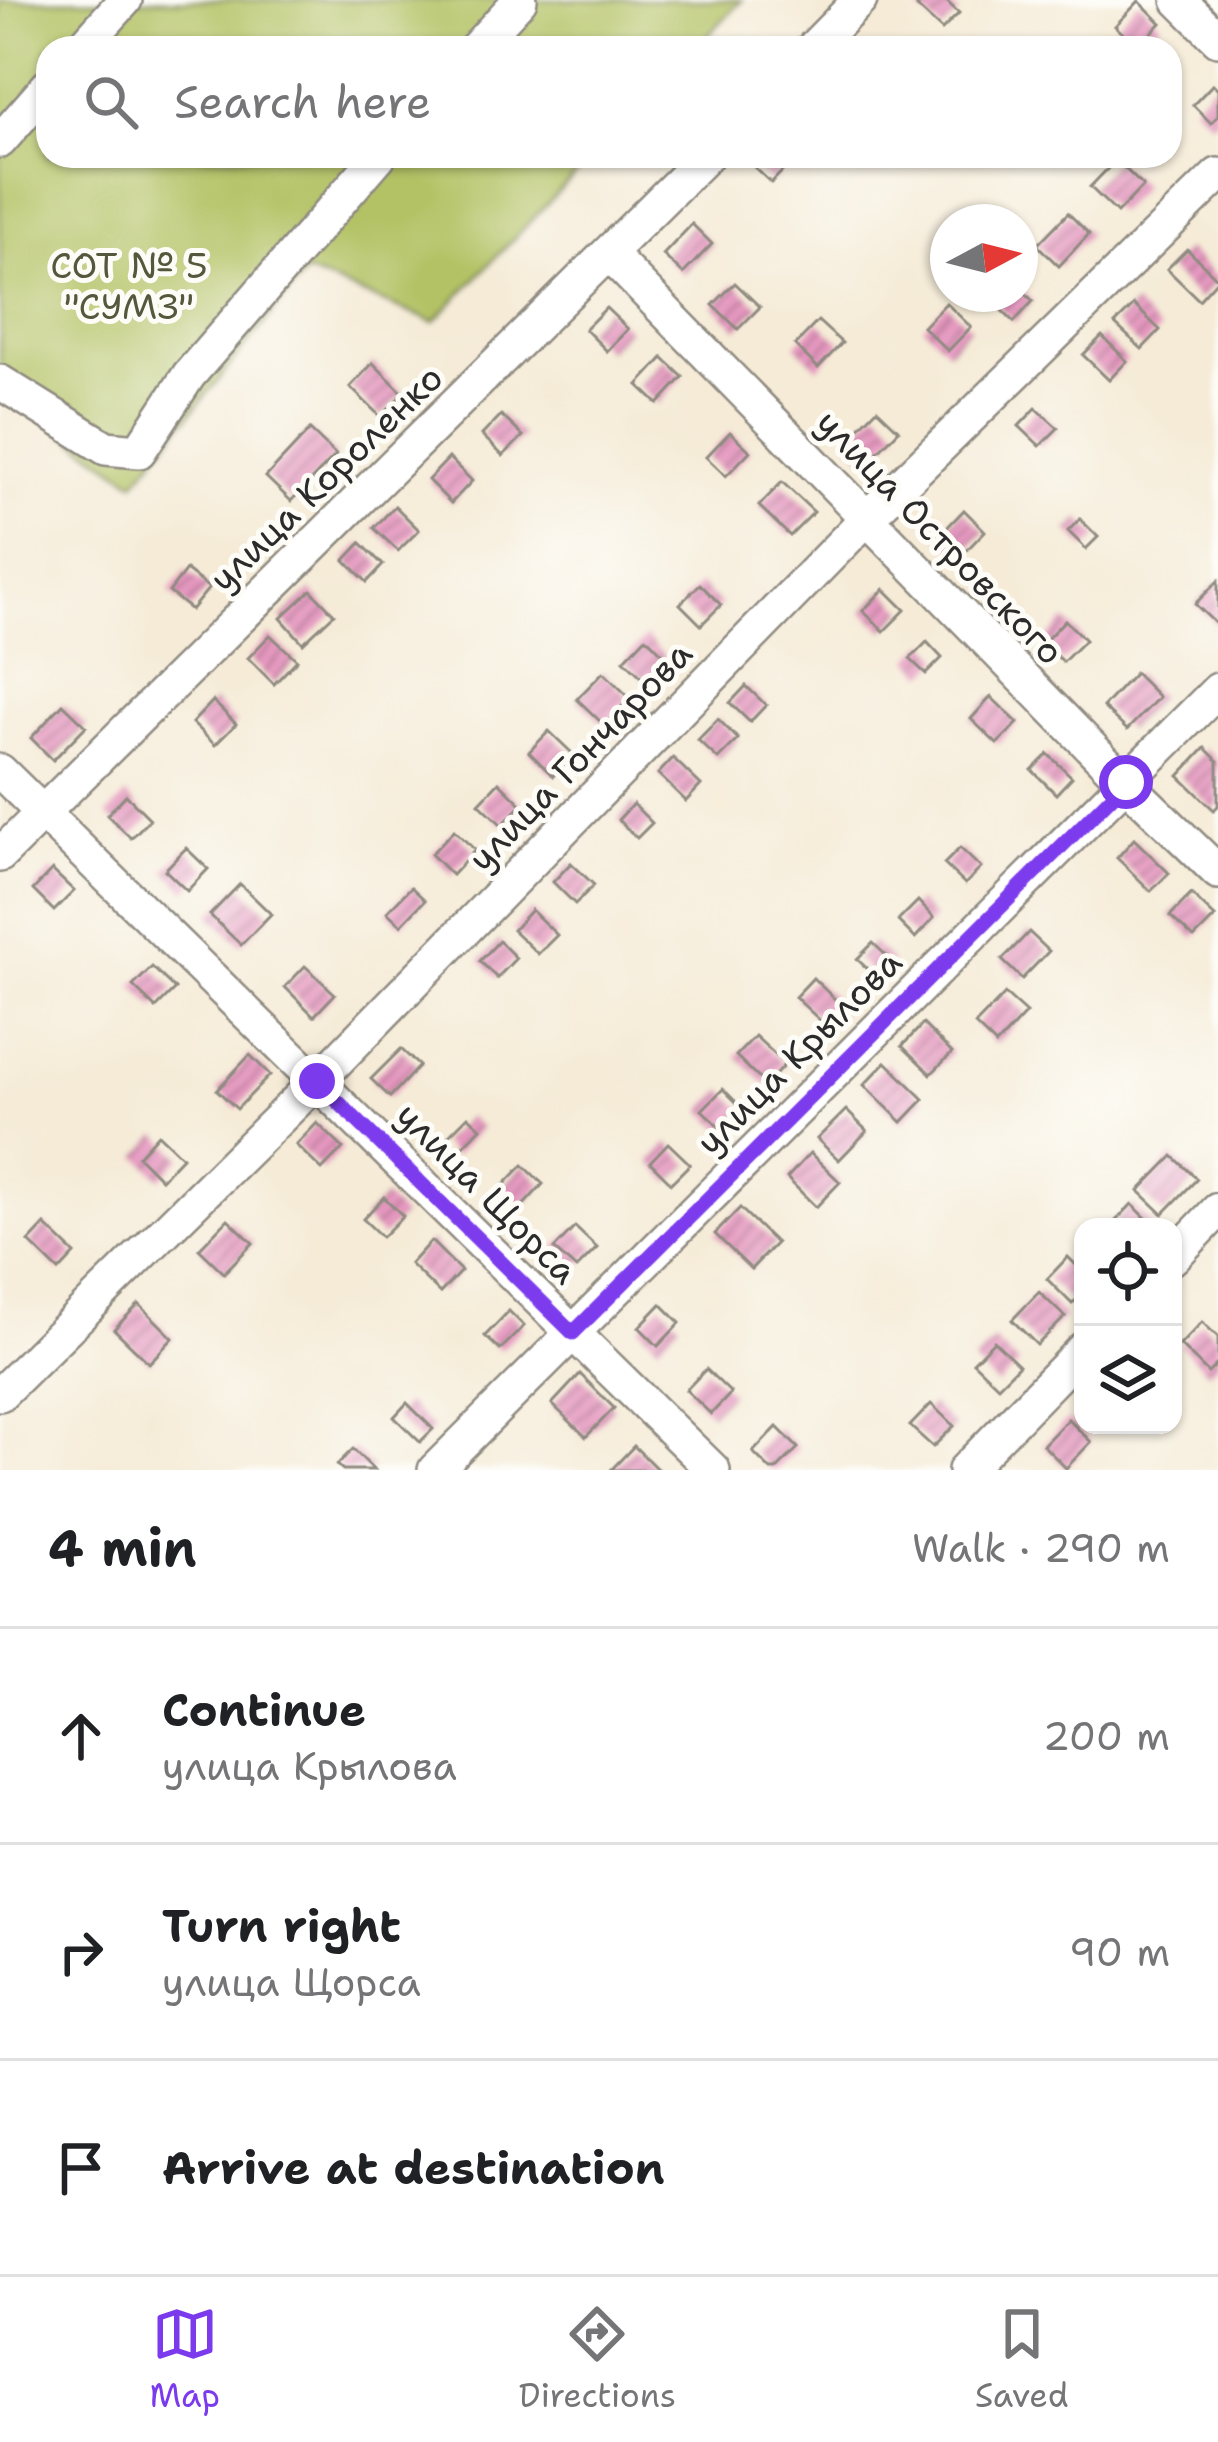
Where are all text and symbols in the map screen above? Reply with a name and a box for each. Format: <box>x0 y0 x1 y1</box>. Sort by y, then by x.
search box <box>36 36 1182 168</box>
icon: search <box>78 69 144 135</box>
text: Search here <box>174 72 431 132</box>
north arrow <box>930 204 1038 312</box>
park label: СОТ № 5 "СУМЗ" <box>50 241 208 331</box>
street label: улица Короленко <box>198 354 454 602</box>
street label: улица Островского <box>805 399 1075 675</box>
street label: улица Гончарова <box>457 630 703 882</box>
route start <box>1099 755 1153 809</box>
street label: улица Крылова <box>685 938 913 1166</box>
route end <box>290 1054 344 1108</box>
street label: улица Щорса <box>385 1091 589 1295</box>
map controls <box>1074 1218 1182 1434</box>
button: locate <box>1074 1218 1182 1326</box>
button: layers <box>1074 1326 1182 1434</box>
text: 4 min <box>48 1514 197 1582</box>
text: Walk · 290 m <box>912 1522 1170 1574</box>
text: Continue <box>162 1680 366 1740</box>
icon: ahead <box>48 1703 114 1769</box>
text: 200 m <box>1043 1710 1170 1762</box>
text: улица Крылова <box>162 1740 457 1792</box>
text: Turn right <box>162 1896 401 1956</box>
icon: right <box>48 1919 114 1985</box>
text: 90 m <box>1069 1926 1170 1978</box>
text: улица Щорса <box>162 1956 421 2008</box>
icon: arrive <box>48 2135 114 2201</box>
text: Arrive at destination <box>162 2138 665 2198</box>
tab: Map <box>149 2301 220 2418</box>
tab: Directions <box>519 2301 676 2418</box>
tab: Saved <box>975 2301 1069 2418</box>

